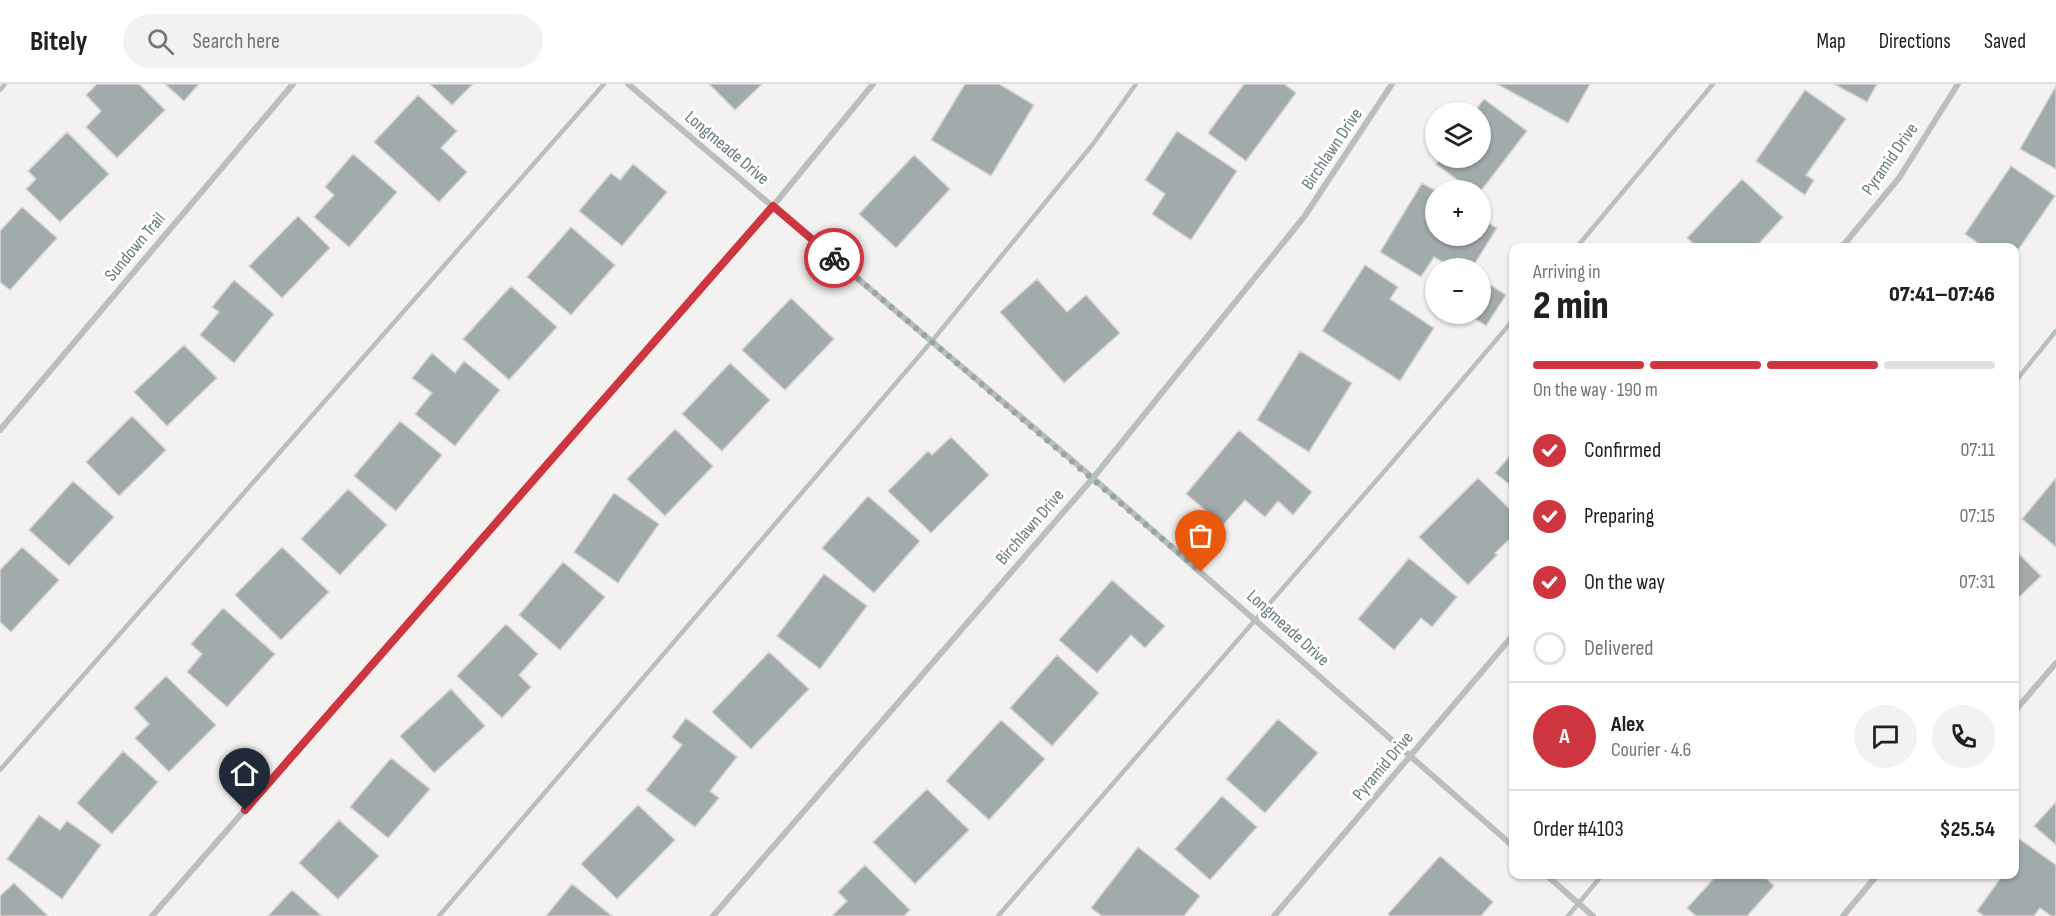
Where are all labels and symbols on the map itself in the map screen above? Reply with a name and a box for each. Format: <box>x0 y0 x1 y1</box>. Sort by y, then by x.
street label: Birchlawn Drive <box>1297 104 1367 194</box>
street label: Longmeade Drive <box>681 107 773 189</box>
street label: Pyramid Drive <box>1858 119 1922 199</box>
street label: Sundown Trail <box>100 208 170 286</box>
courier <box>804 228 864 288</box>
street label: Birchlawn Drive <box>991 485 1069 569</box>
pin <box>1175 510 1226 572</box>
street label: Longmeade Drive <box>1242 586 1334 670</box>
street label: Pyramid Drive <box>1348 727 1418 805</box>
pin <box>219 748 270 810</box>

